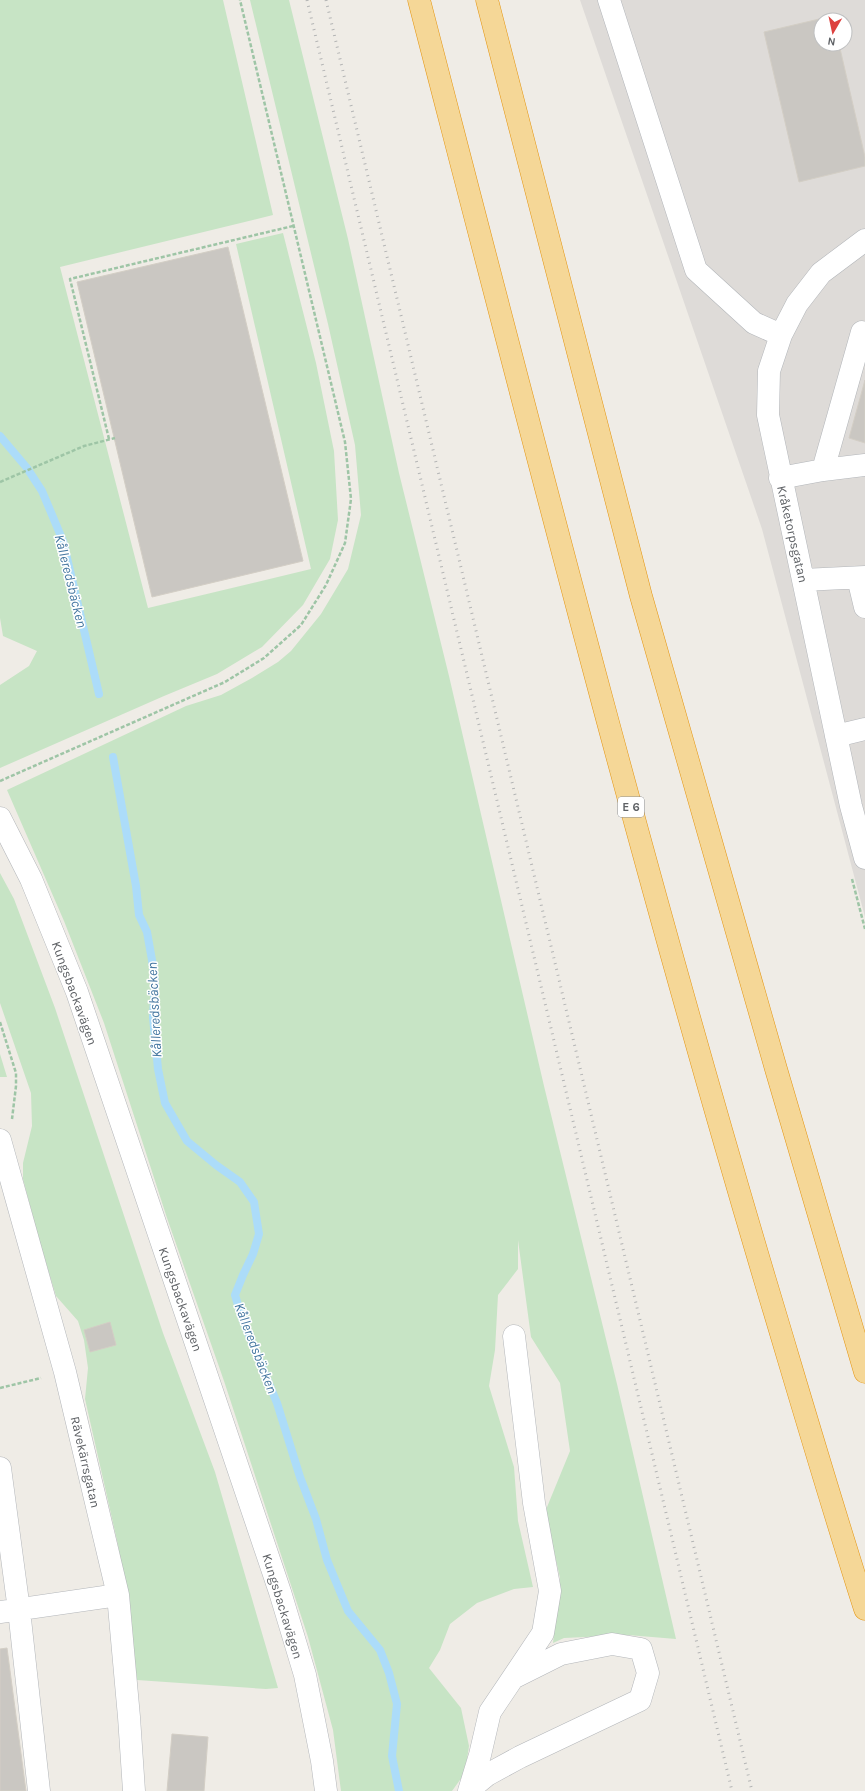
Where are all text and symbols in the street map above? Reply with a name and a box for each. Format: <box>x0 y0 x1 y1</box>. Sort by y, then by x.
north arrow <box>813 12 853 52</box>
text: N <box>827 34 836 48</box>
street label: Kråketorpsgatan <box>774 484 811 584</box>
water label: Kålleredsbäcken <box>51 533 90 630</box>
road number: E 6 <box>618 797 644 817</box>
street label: Kungsbackavägen <box>49 939 100 1047</box>
water label: Kålleredsbäcken <box>144 962 165 1058</box>
street label: Kungsbackavägen <box>156 1245 205 1353</box>
water label: Kålleredsbäcken <box>230 1300 281 1396</box>
street label: Rävekärrsgatan <box>68 1415 103 1509</box>
street label: Kungsbackavägen <box>259 1552 306 1661</box>

